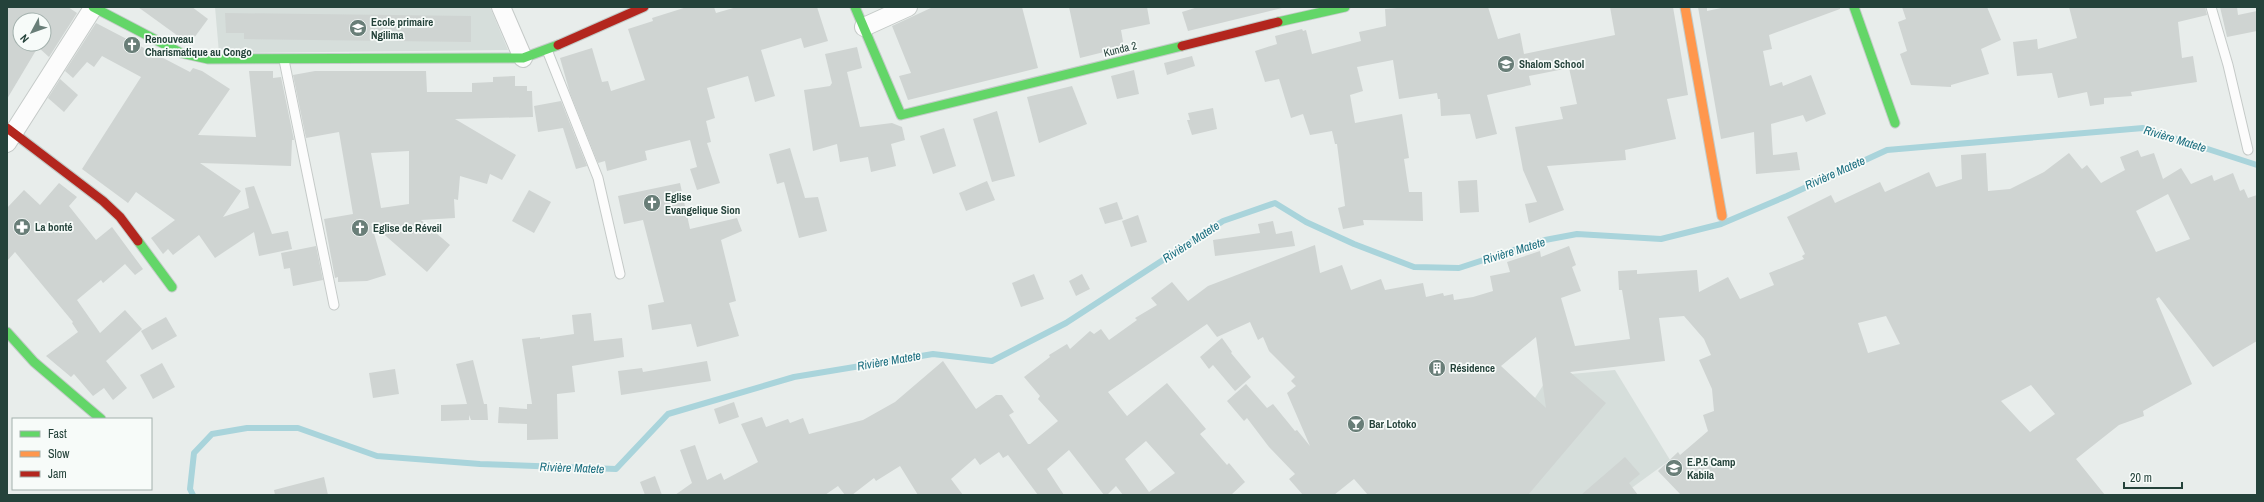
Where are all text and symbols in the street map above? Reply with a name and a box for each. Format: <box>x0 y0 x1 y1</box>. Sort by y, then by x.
north arrow <box>12 12 52 52</box>
place label: Ecole primaire Ngilima <box>371 15 433 42</box>
school or university icon: Ecole primaire Ngilima <box>348 18 368 38</box>
text: N <box>17 32 32 46</box>
place label: Renouveau Charismatique au Congo <box>145 32 252 59</box>
church icon: Renouveau Charismatique au Congo <box>122 35 142 55</box>
street label: Kunda 2 <box>1102 38 1138 60</box>
school or university icon: Shalom School <box>1496 54 1516 74</box>
place label: Shalom School <box>1519 57 1584 71</box>
water label: Rivière Matete <box>2142 122 2209 156</box>
water label: Rivière Matete <box>1802 152 1868 193</box>
place label: Eglise Evangelique Sion <box>665 190 740 217</box>
church icon: Eglise Evangelique Sion <box>642 193 662 213</box>
pharmacy icon: La bonté <box>12 217 32 237</box>
water label: Rivière Matete <box>1160 217 1223 266</box>
church icon: Eglise de Réveil <box>350 218 370 238</box>
place label: La bonté <box>35 220 73 234</box>
place label: Eglise de Réveil <box>373 221 442 235</box>
water label: Rivière Matete <box>1481 234 1548 268</box>
water label: Rivière Matete <box>856 347 923 374</box>
building icon: Résidence <box>1427 358 1447 378</box>
place label: Résidence <box>1450 361 1495 375</box>
bar icon: Bar Lotoko <box>1346 414 1366 434</box>
place label: Bar Lotoko <box>1369 417 1417 431</box>
legend <box>12 418 152 490</box>
text: Fast <box>48 426 67 442</box>
text: Slow <box>48 446 70 462</box>
place label: E.P.5 Camp Kabila <box>1687 455 1736 482</box>
school or university icon: E.P.5 Camp Kabila <box>1664 458 1684 478</box>
water label: Rivière Matete <box>539 459 605 477</box>
scale bar <box>2124 464 2182 490</box>
text: Jam <box>48 466 67 482</box>
text: 20 m <box>2130 470 2152 486</box>

